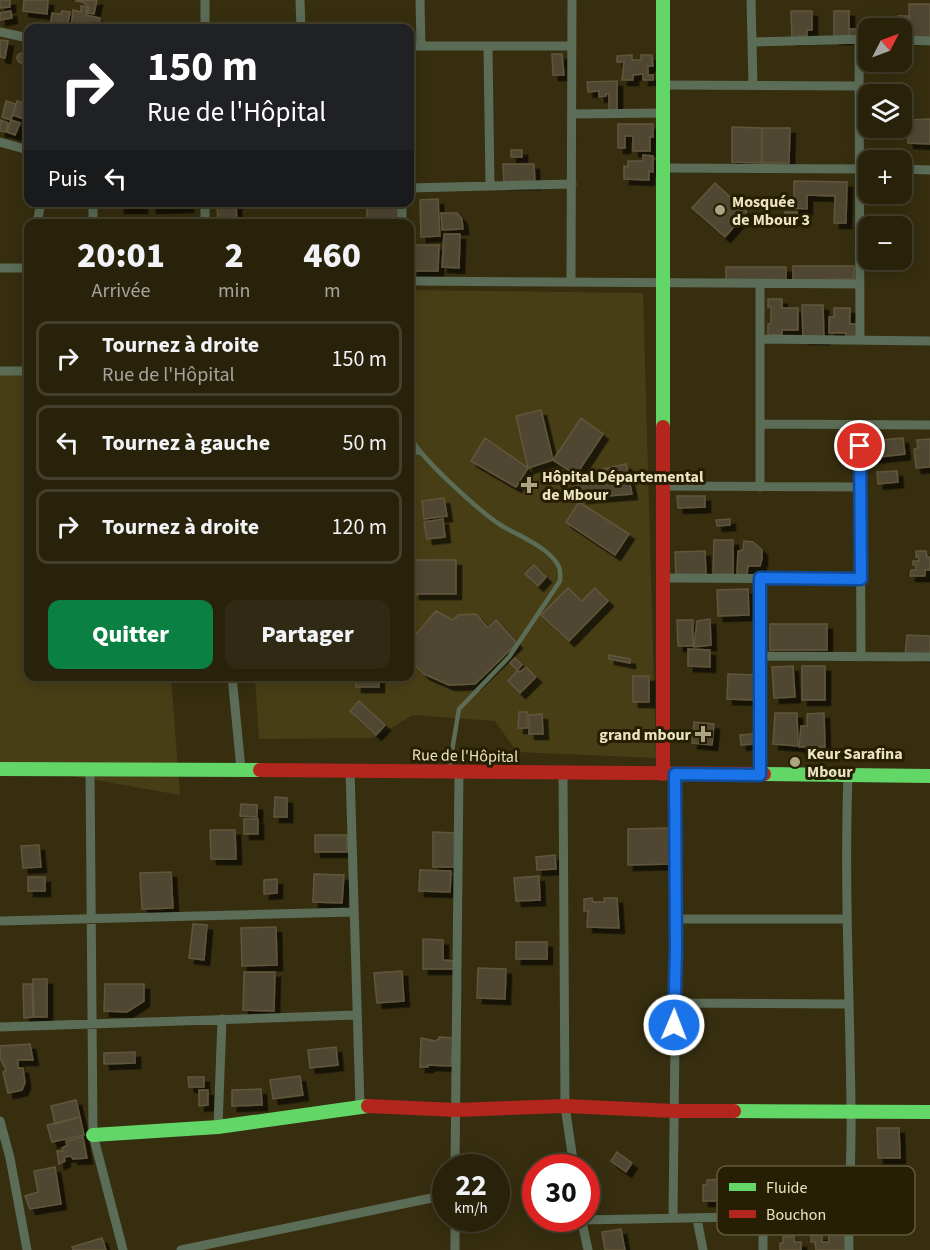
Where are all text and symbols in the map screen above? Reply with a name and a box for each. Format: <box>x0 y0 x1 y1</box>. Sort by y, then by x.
north arrow <box>858 18 912 72</box>
map controls <box>858 18 912 270</box>
text: 150 m <box>147 37 258 97</box>
icon: right <box>48 48 126 126</box>
button: layers <box>858 84 912 138</box>
text: Rue de l'Hôpital <box>147 93 326 132</box>
button: + <box>858 150 912 204</box>
icon: left <box>99 162 132 195</box>
text: Puis <box>48 163 87 195</box>
place label: Mosquée de Mbour 3 <box>732 191 810 231</box>
marker: Mosquée de Mbour 3 <box>713 203 727 217</box>
button: − <box>858 216 912 270</box>
text: 20:01 <box>77 230 165 281</box>
text: 2 <box>225 230 244 281</box>
text: 460 <box>303 230 361 281</box>
text: Arrivée <box>92 277 150 305</box>
text: min <box>218 277 250 305</box>
text: m <box>324 277 340 305</box>
text: Tournez à droite <box>102 329 259 361</box>
icon: right <box>51 342 84 375</box>
text: 150 m <box>332 343 387 375</box>
text: Rue de l'Hôpital <box>102 361 235 389</box>
pin <box>834 420 885 471</box>
icon: left <box>51 426 84 459</box>
text: Tournez à gauche <box>102 427 270 459</box>
text: 50 m <box>342 427 387 459</box>
icon: arrive <box>843 429 876 462</box>
place label: Hôpital Départemental de Mbour <box>542 466 704 506</box>
marker: Hôpital Départemental de Mbour <box>520 476 538 494</box>
icon: right <box>51 510 84 543</box>
text: Tournez à droite <box>102 511 259 543</box>
text: 120 m <box>332 511 387 543</box>
button: Quitter <box>48 600 213 669</box>
button: Partager <box>225 600 390 669</box>
place label: grand mbour <box>599 724 692 746</box>
marker: grand mbour <box>696 727 710 741</box>
place label: Keur Sarafina Mbour <box>807 743 903 783</box>
street label: Rue de l'Hôpital <box>412 744 518 768</box>
marker: Keur Sarafina Mbour <box>788 755 802 769</box>
position arrow <box>642 993 706 1057</box>
speed limit sign: 30 <box>522 1154 600 1232</box>
text: 22 <box>455 1164 487 1207</box>
legend <box>717 1166 915 1235</box>
text: Fluide <box>766 1177 808 1199</box>
text: km/h <box>454 1198 488 1219</box>
text: Bouchon <box>766 1204 826 1226</box>

